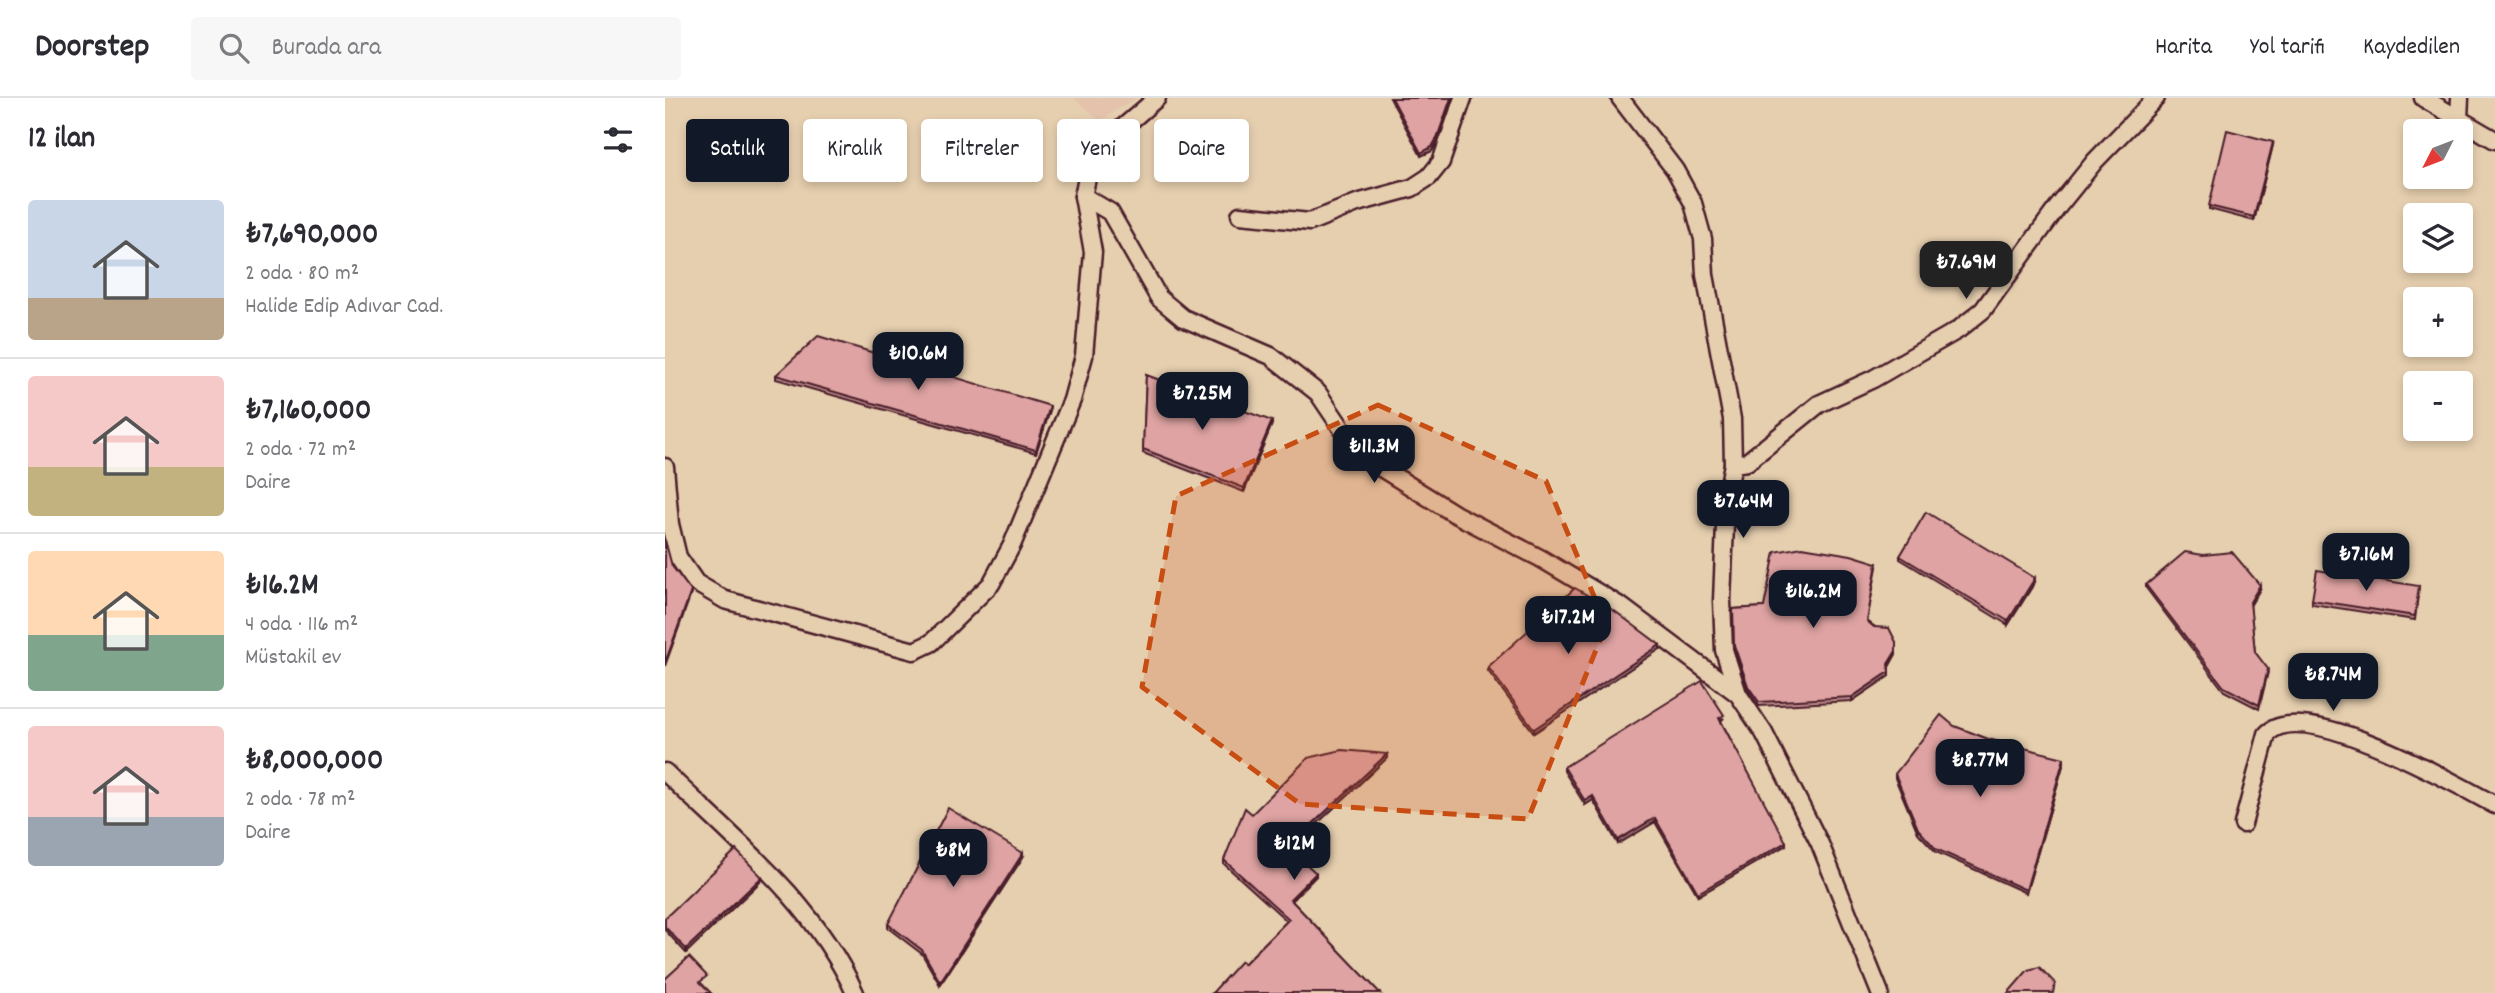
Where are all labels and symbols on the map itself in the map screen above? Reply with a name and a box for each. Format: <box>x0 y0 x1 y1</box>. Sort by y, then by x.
north arrow <box>2403 119 2473 189</box>
pin: ₺7.69M <box>1909 242 2023 301</box>
pin: ₺10.6M <box>861 332 975 392</box>
pin: ₺7.25M <box>1145 372 1259 432</box>
pin: ₺11.3M <box>1317 426 1431 485</box>
pin: ₺7.64M <box>1686 480 1800 540</box>
pin: ₺7.16M <box>2309 533 2423 593</box>
pin: ₺16.2M <box>1756 570 1870 630</box>
pin: ₺17.2M <box>1511 596 1625 656</box>
pin: ₺8.74M <box>2276 654 2390 713</box>
pin: ₺8.77M <box>1923 740 2037 799</box>
pin: ₺12M <box>1253 822 1335 882</box>
pin: ₺8M <box>919 830 987 889</box>

